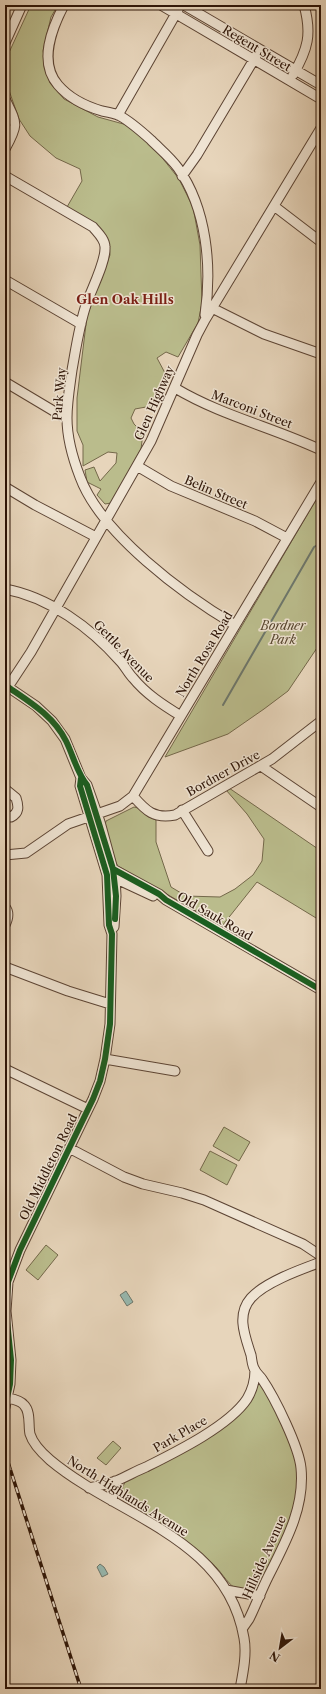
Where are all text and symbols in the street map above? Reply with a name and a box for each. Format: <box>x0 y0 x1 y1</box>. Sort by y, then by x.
street label: Regent Street <box>220 22 295 75</box>
district label: Glen Oak Hills <box>76 291 174 307</box>
street label: Glen Highway <box>131 363 177 443</box>
street label: Park Way <box>49 366 69 421</box>
street label: Marconi Street <box>210 387 295 432</box>
street label: Belin Street <box>182 472 250 512</box>
street label: North Rosa Road <box>173 608 236 700</box>
street label: Gettle Avenue <box>91 617 158 685</box>
park label: Bordner Park <box>259 618 307 647</box>
street label: Bordner Drive <box>184 747 262 799</box>
street label: Old Sauk Road <box>175 888 256 944</box>
street label: Old Middleton Road <box>16 1111 81 1223</box>
street label: Park Place <box>150 1412 210 1455</box>
street label: North Highlands Avenue <box>65 1453 192 1540</box>
street label: Hillside Avenue <box>239 1513 289 1601</box>
north arrow <box>260 1628 300 1668</box>
text: N <box>267 1648 283 1665</box>

